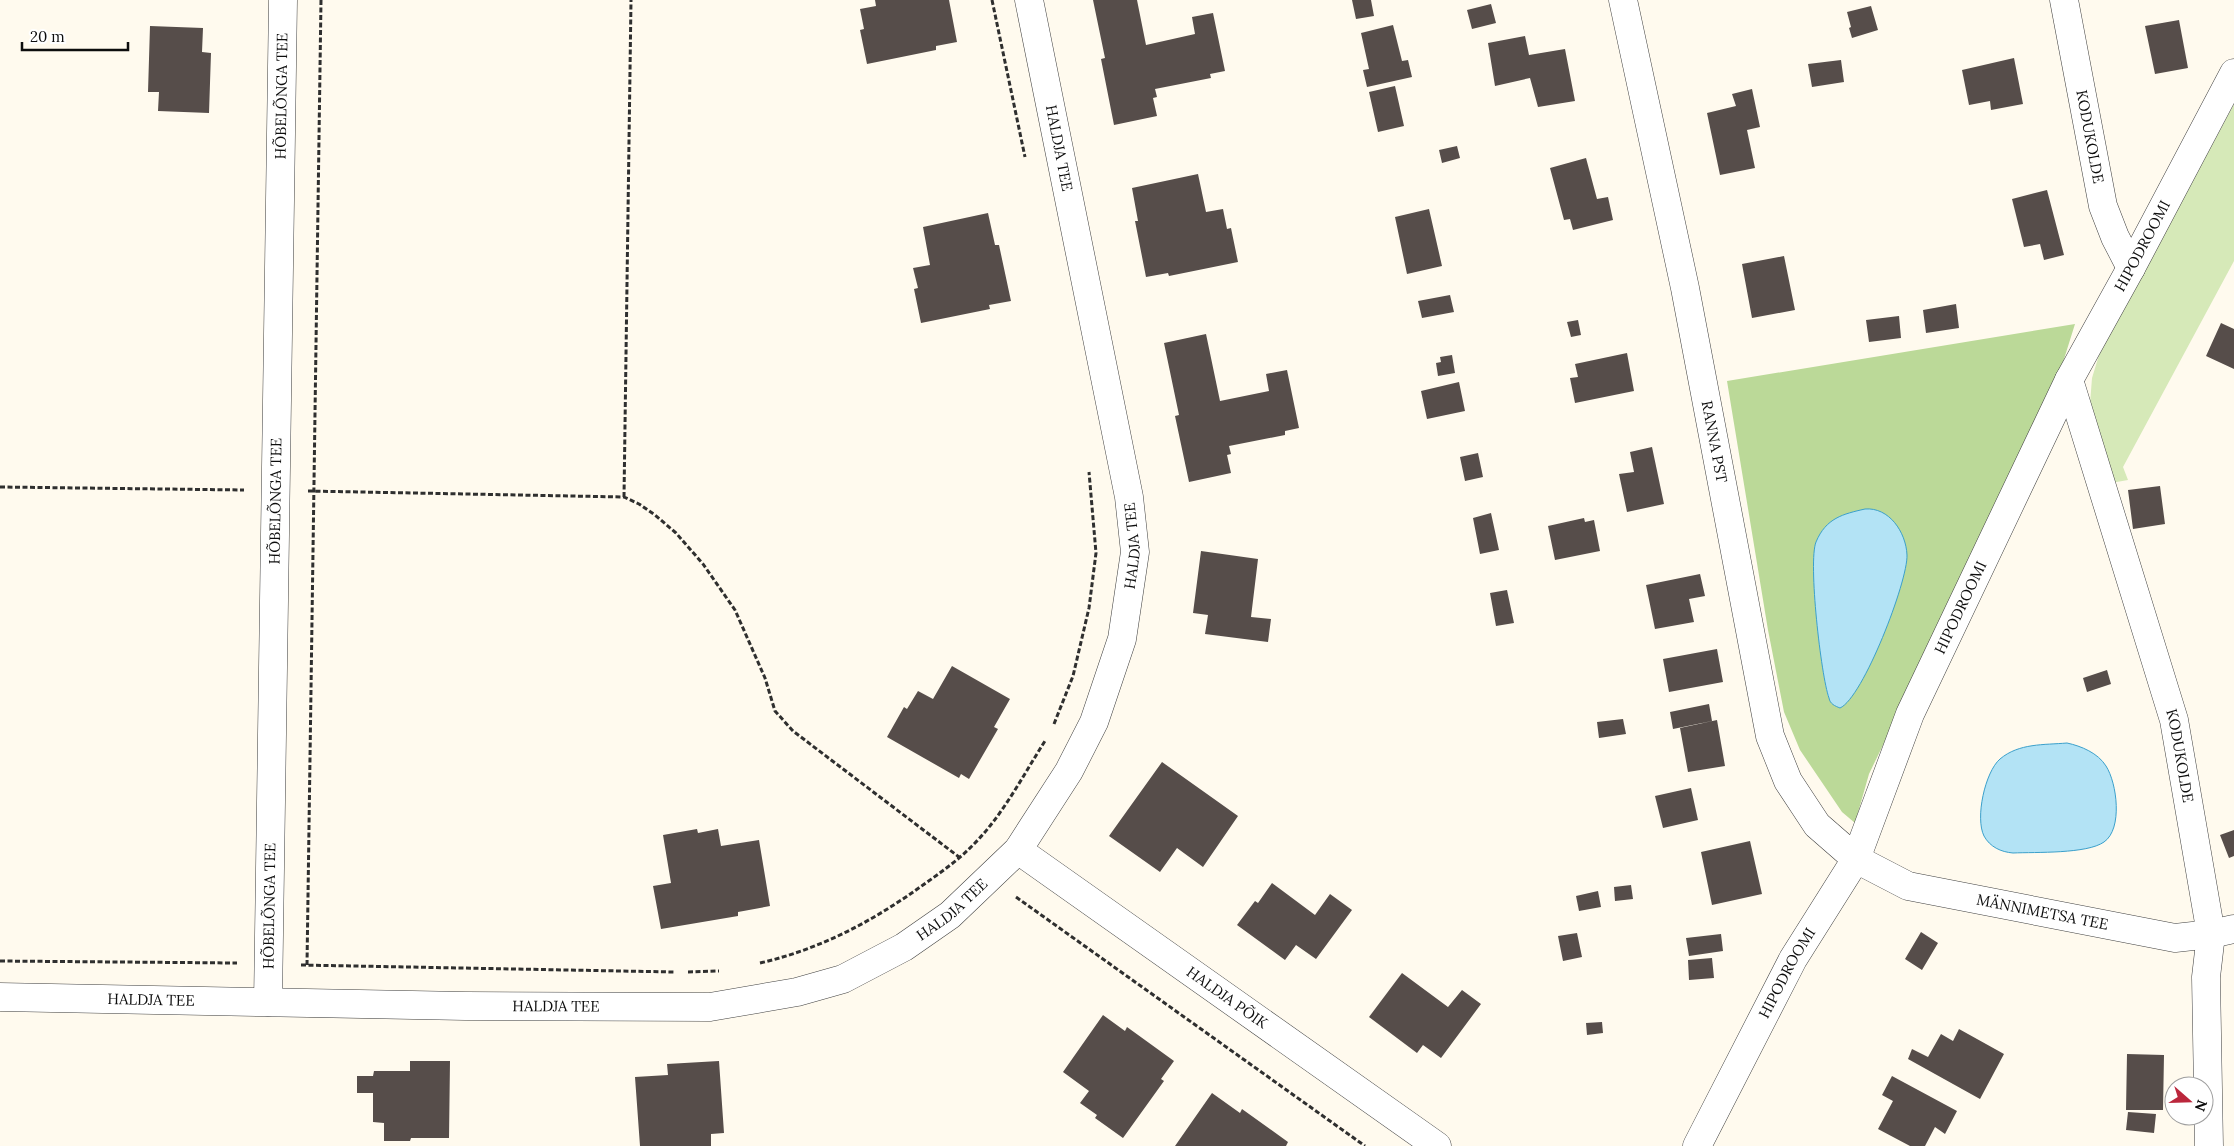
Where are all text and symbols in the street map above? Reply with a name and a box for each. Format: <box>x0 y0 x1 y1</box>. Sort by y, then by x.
scale bar <box>22 20 129 52</box>
text: 20 m <box>30 27 65 46</box>
street label: HÕBELÕNGA TEE <box>271 33 292 159</box>
street label: KODUKOLDE <box>2072 88 2108 185</box>
street label: HALDJA TEE <box>1042 103 1077 193</box>
street label: HIPODROOMI <box>2110 197 2174 295</box>
street label: RANNA PST <box>1698 399 1732 484</box>
street label: HÕBELÕNGA TEE <box>265 438 285 564</box>
street label: HALDJA TEE <box>1120 501 1144 590</box>
street label: HIPODROOMI <box>1930 558 1990 657</box>
street label: KODUKOLDE <box>2162 706 2198 804</box>
street label: HÕBELÕNGA TEE <box>258 843 279 969</box>
street label: HALDJA TEE <box>912 874 991 945</box>
street label: MÄNNIMETSA TEE <box>1975 890 2110 934</box>
street label: HIPODROOMI <box>1754 924 1819 1021</box>
street label: HALDJA PÕIK <box>1183 962 1272 1033</box>
street label: HALDJA TEE <box>107 989 195 1010</box>
street label: HALDJA TEE <box>512 996 600 1016</box>
north arrow <box>2164 1076 2214 1126</box>
text: N <box>2191 1097 2212 1114</box>

